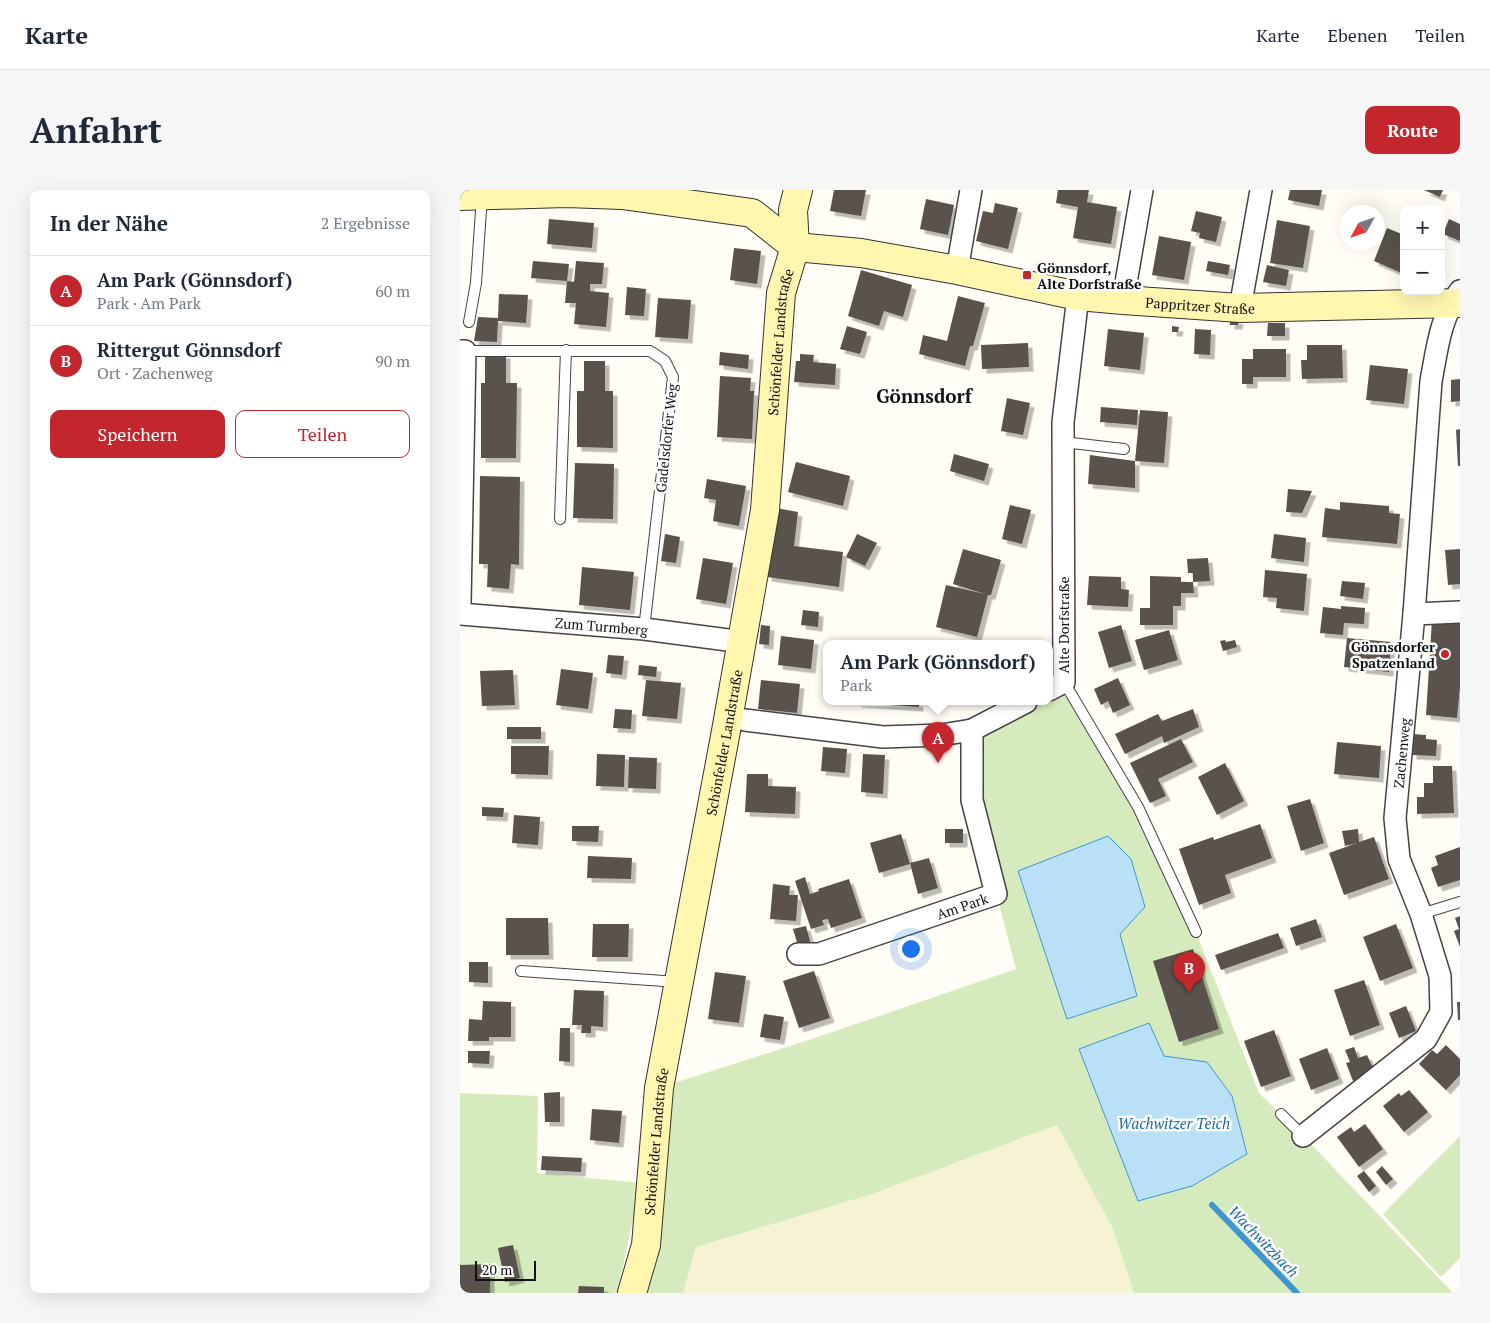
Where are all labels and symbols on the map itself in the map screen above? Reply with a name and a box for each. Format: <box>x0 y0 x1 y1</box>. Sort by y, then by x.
north arrow <box>1340 205 1385 250</box>
place label: Gönnsdorf, Alte Dorfstraße <box>1037 258 1142 293</box>
street label: Schönfelder Landstraße <box>762 266 797 416</box>
marker: Gönnsdorf, Alte Dorfstraße <box>1021 269 1033 281</box>
street label: Pappritzer Straße <box>1145 292 1255 318</box>
street label: Gadelsdorfer Weg <box>651 382 681 493</box>
district label: Gönnsdorf <box>876 383 974 408</box>
street label: Alte Dorfstraße <box>1054 577 1073 673</box>
street label: Zum Turmberg <box>554 612 650 639</box>
place label: Gönnsdorfer Spatzenland <box>1351 637 1436 672</box>
marker: Gönnsdorfer Spatzenland <box>1439 648 1451 660</box>
street label: Schönfelder Landstraße <box>701 668 746 817</box>
street label: Zachenweg <box>1388 717 1414 789</box>
pin: A <box>922 722 954 763</box>
street label: Am Park <box>934 888 991 923</box>
your location <box>898 936 924 962</box>
pin: B <box>1173 952 1205 993</box>
street label: Schönfelder Landstraße <box>639 1066 672 1216</box>
water label: Wachwitzer Teich <box>1118 1113 1230 1133</box>
water label: Wachwitzbach <box>1225 1201 1303 1281</box>
scale bar <box>475 1258 536 1281</box>

